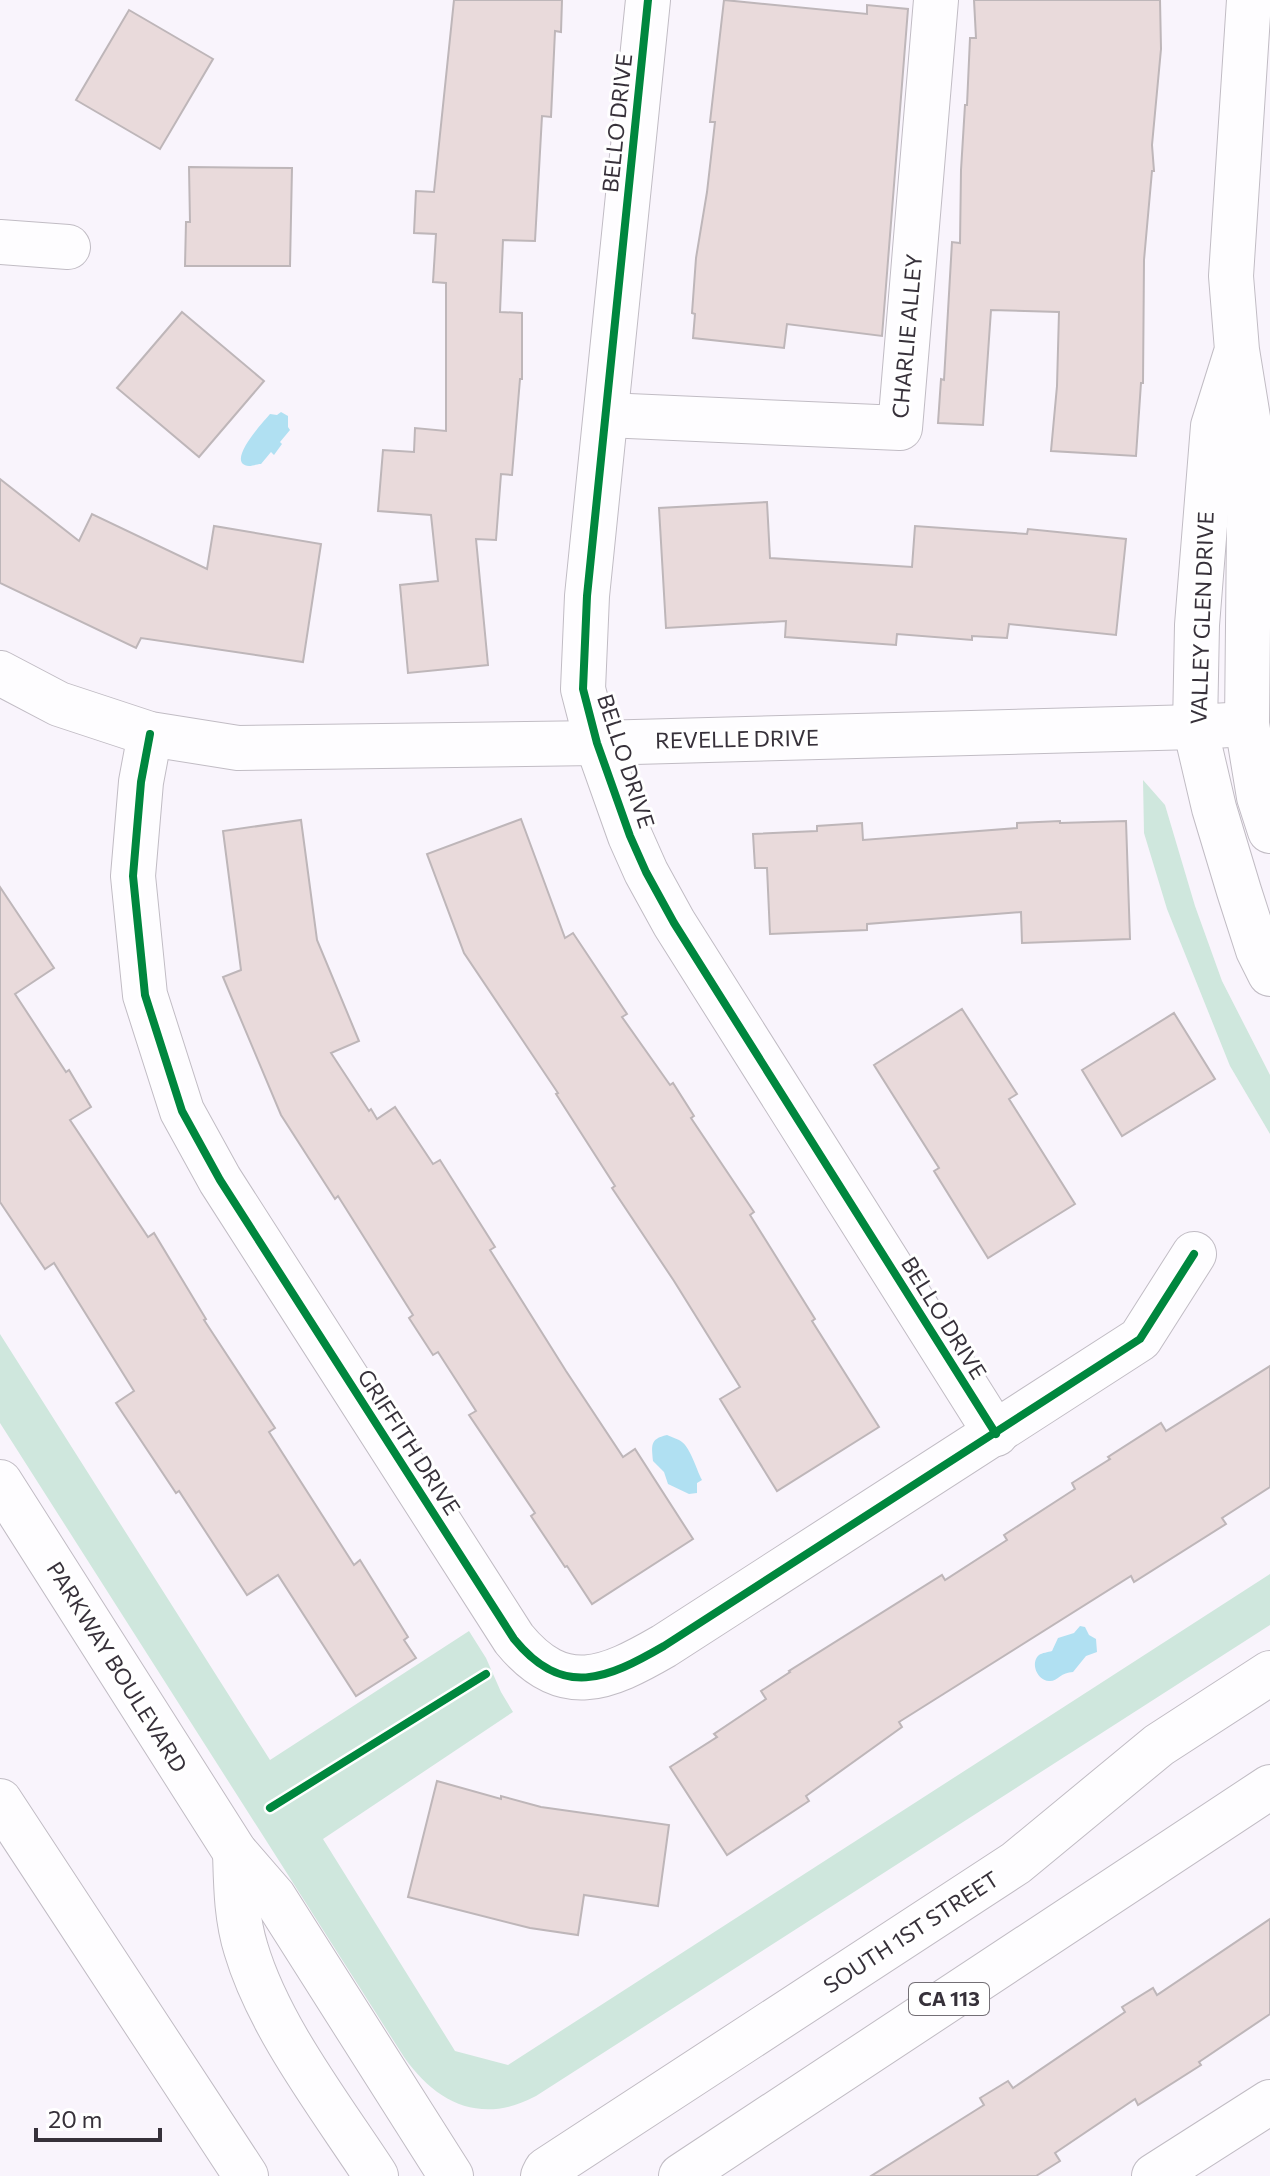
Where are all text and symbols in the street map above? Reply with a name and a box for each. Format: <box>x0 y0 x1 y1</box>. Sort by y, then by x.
street label: BELLO DRIVE <box>596 52 637 194</box>
street label: CHARLIE ALLEY <box>886 252 927 419</box>
street label: VALLEY GLEN DRIVE <box>1184 511 1219 725</box>
street label: BELLO DRIVE <box>592 690 661 831</box>
street label: REVELLE DRIVE <box>655 724 819 753</box>
street label: BELLO DRIVE <box>896 1251 993 1384</box>
street label: GRIFFITH DRIVE <box>352 1364 467 1520</box>
street label: PARKWAY BOULEVARD <box>41 1556 193 1777</box>
street label: SOUTH 1ST STREET <box>818 1865 1004 1998</box>
road number: CA 113 <box>909 1983 989 2015</box>
scale bar <box>36 2092 160 2142</box>
text: 20 m <box>48 2104 102 2133</box>

